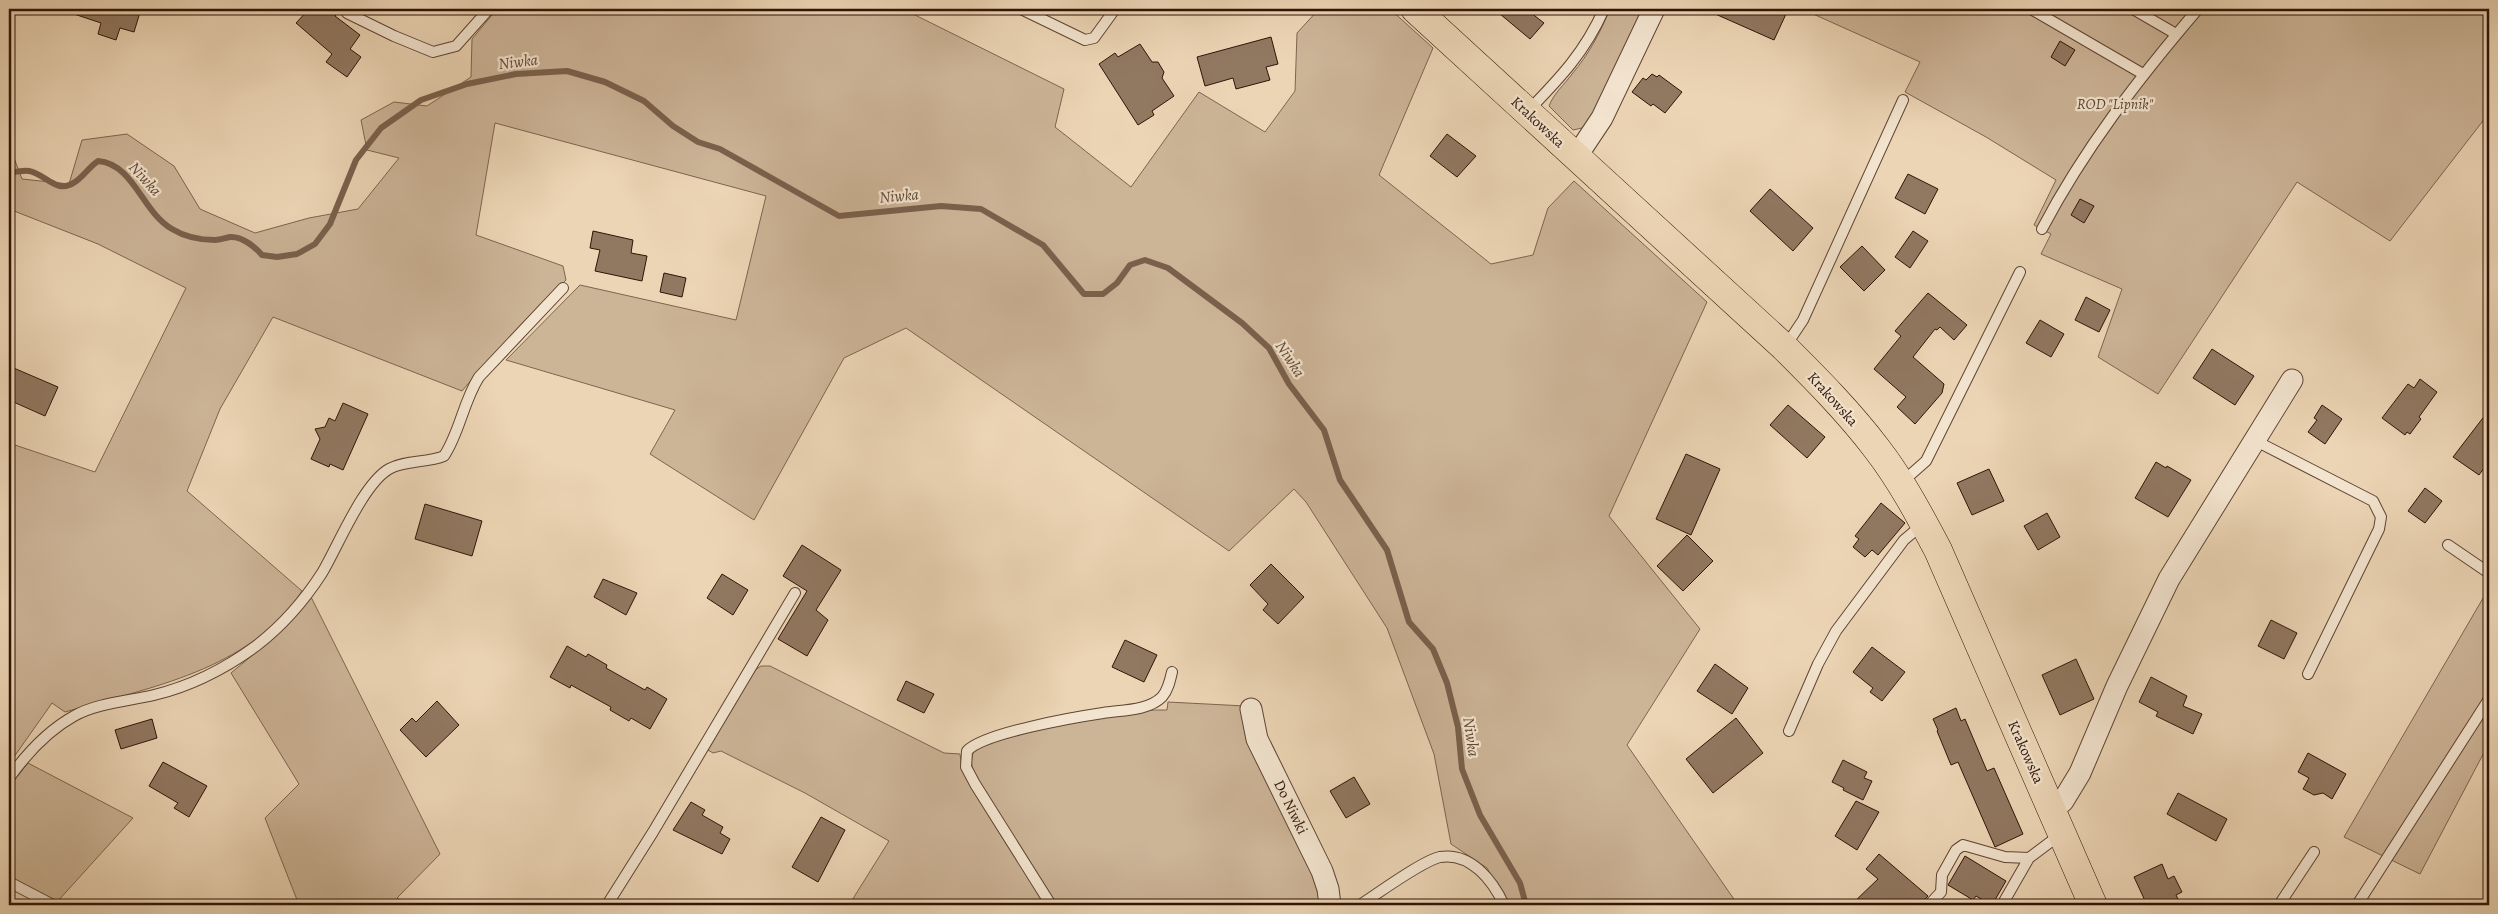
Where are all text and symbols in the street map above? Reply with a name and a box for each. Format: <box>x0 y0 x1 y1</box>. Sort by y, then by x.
water label: Niwka <box>497 49 540 75</box>
street label: Krakowska <box>1507 92 1569 152</box>
park label: ROD "Lipnik" <box>2077 94 2154 114</box>
water label: Niwka <box>124 157 167 202</box>
water label: Niwka <box>878 183 920 209</box>
water label: Niwka <box>1270 336 1310 382</box>
street label: Krakowska <box>1803 367 1863 431</box>
water label: Niwka <box>1457 716 1485 759</box>
street label: Krakowska <box>2003 717 2049 787</box>
street label: Do Niwki <box>1269 776 1313 838</box>

